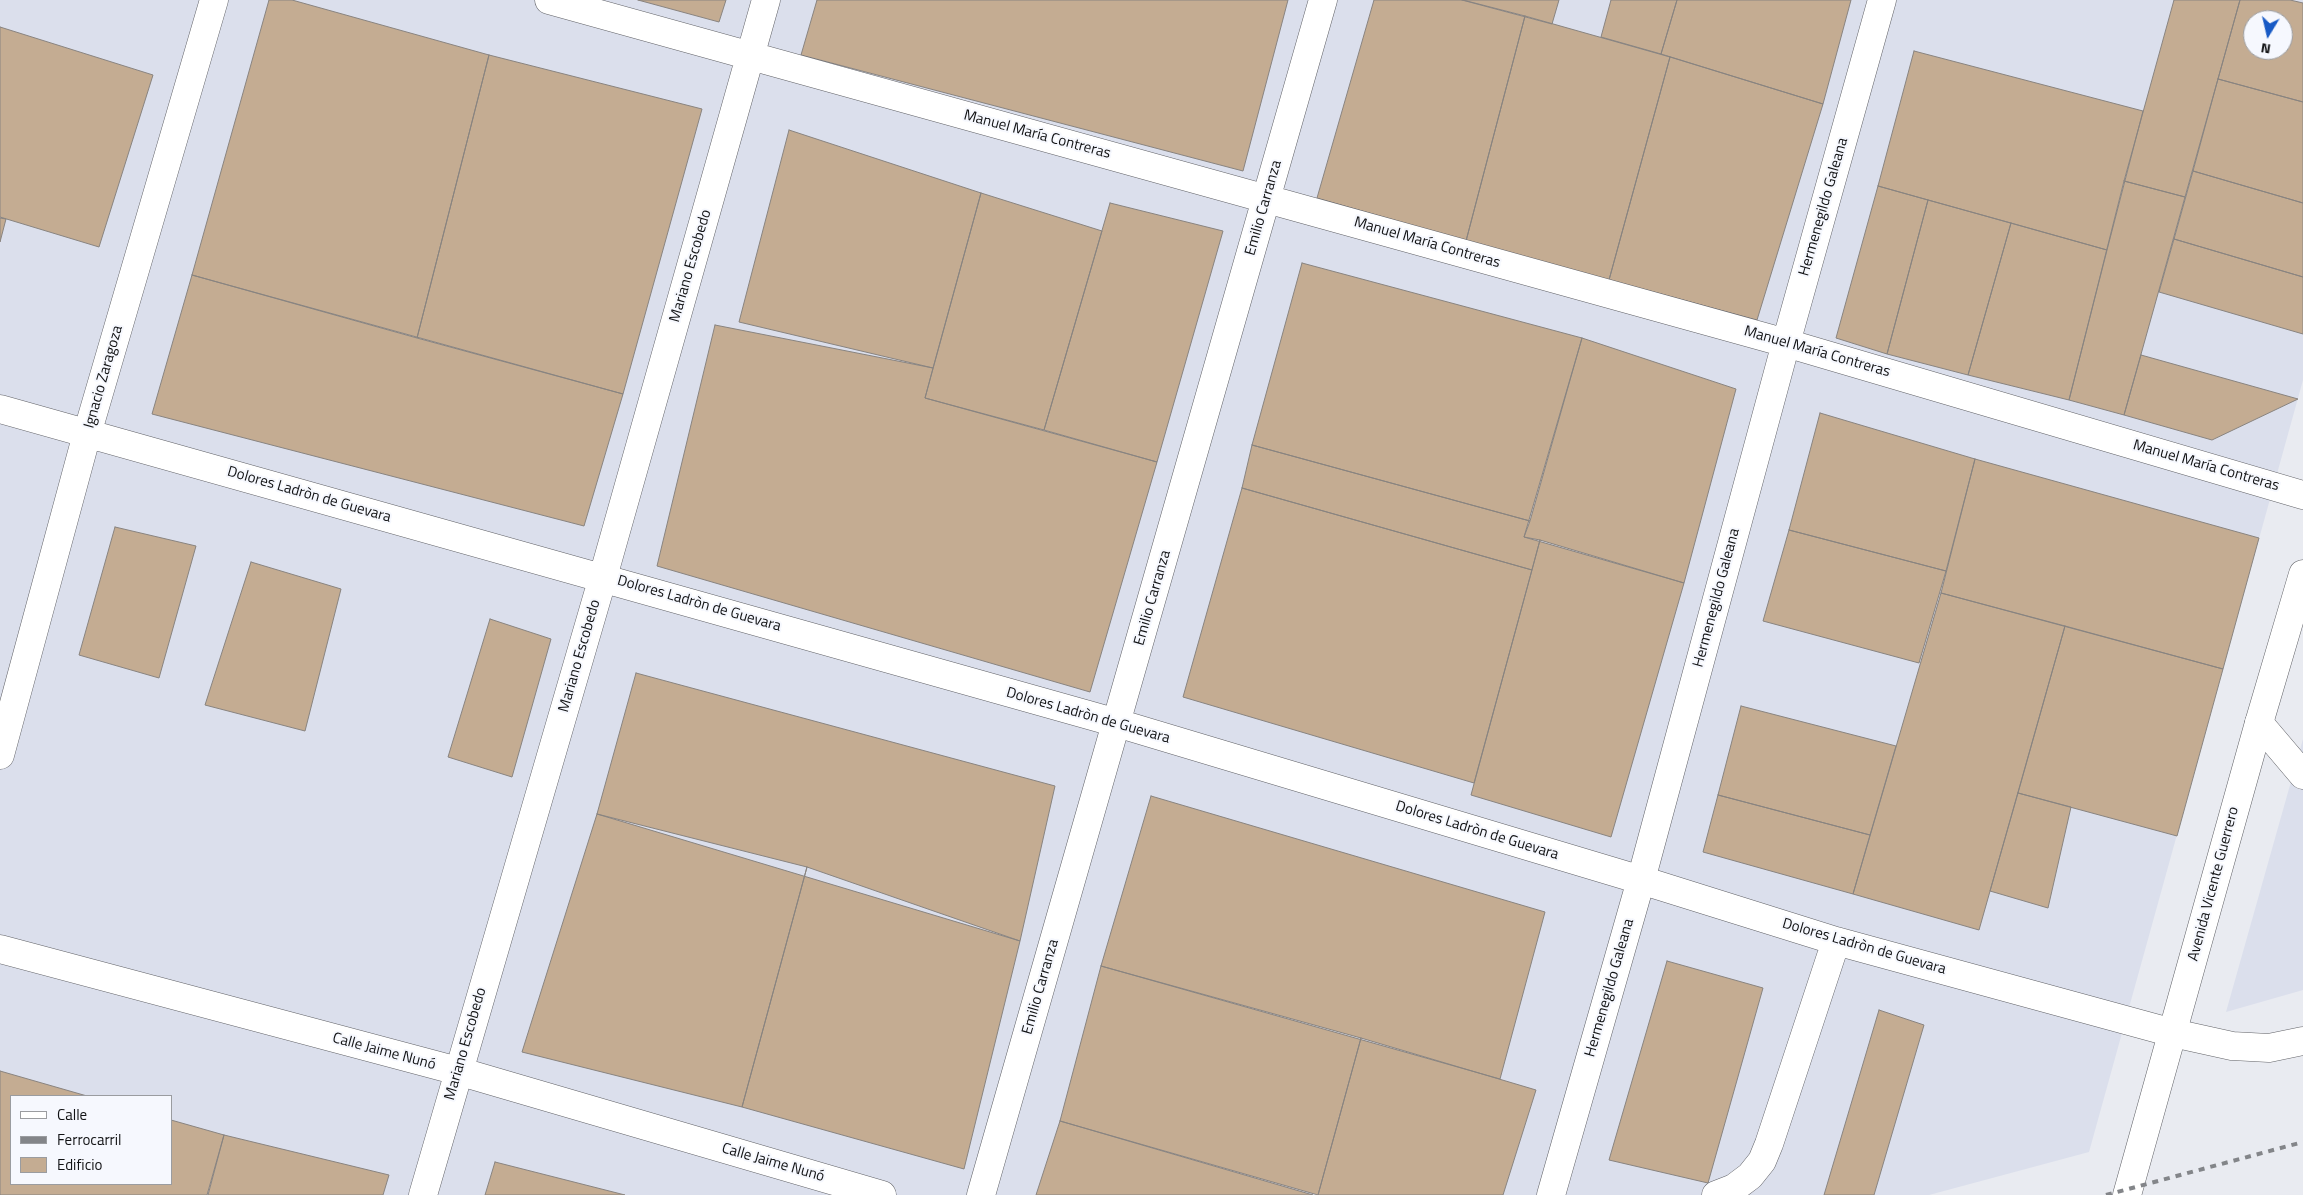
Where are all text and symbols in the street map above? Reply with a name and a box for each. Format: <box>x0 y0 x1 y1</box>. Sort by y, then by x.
north arrow <box>2243 10 2293 60</box>
text: N <box>2259 38 2272 60</box>
street label: Manuel María Contreras <box>962 107 1112 163</box>
street label: Hermenegildo Galeana <box>1796 136 1852 278</box>
street label: Emilio Carranza <box>1242 158 1286 258</box>
street label: Mariano Escobedo <box>666 208 716 324</box>
street label: Manuel María Contreras <box>1352 213 1502 273</box>
street label: Manuel María Contreras <box>1742 322 1892 382</box>
street label: Ignacio Zaragoza <box>81 324 127 430</box>
street label: Manuel María Contreras <box>2131 436 2281 496</box>
street label: Dolores Ladròn de Guevara <box>225 463 393 527</box>
street label: Hermenegildo Galeana <box>1690 527 1744 669</box>
street label: Emilio Carranza <box>1131 548 1175 648</box>
street label: Dolores Ladròn de Guevara <box>615 572 783 636</box>
street label: Mariano Escobedo <box>555 598 605 714</box>
street label: Dolores Ladròn de Guevara <box>1004 684 1172 748</box>
street label: Dolores Ladròn de Guevara <box>1393 798 1561 864</box>
street label: Avenida Vicente Guerrero <box>2185 805 2243 963</box>
street label: Dolores Ladròn de Guevara <box>1780 915 1948 979</box>
street label: Hermenegildo Galeana <box>1582 917 1638 1059</box>
street label: Emilio Carranza <box>1019 937 1063 1037</box>
street label: Mariano Escobedo <box>441 986 491 1102</box>
street label: Calle Jaime Nunó <box>330 1030 438 1074</box>
legend <box>10 1095 172 1185</box>
text: Calle <box>57 1103 87 1126</box>
text: Ferrocarril <box>57 1128 122 1151</box>
street label: Calle Jaime Nunó <box>720 1140 826 1186</box>
text: Edificio <box>57 1153 102 1176</box>

